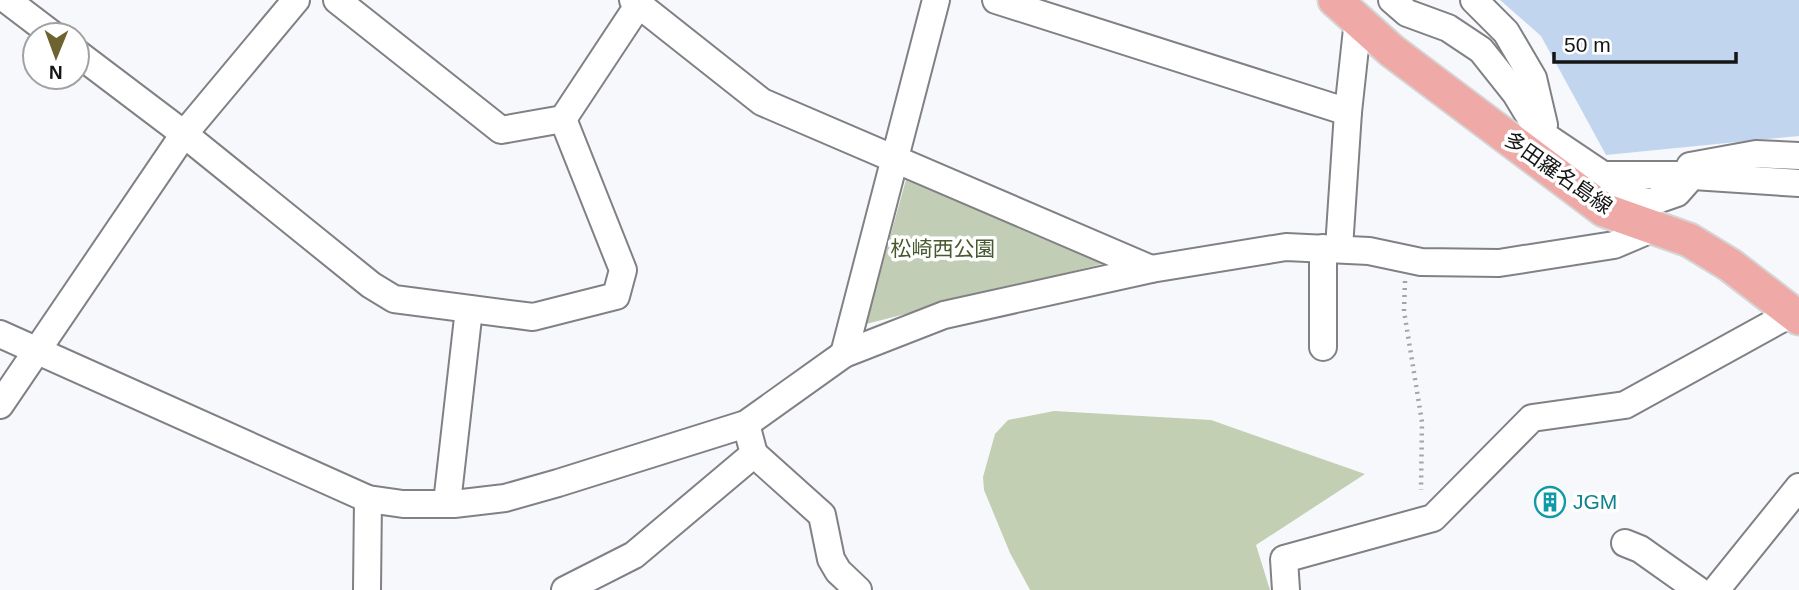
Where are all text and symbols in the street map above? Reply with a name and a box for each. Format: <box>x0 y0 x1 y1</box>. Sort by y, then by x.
north arrow <box>21 21 91 91</box>
scale bar <box>1554 21 1736 65</box>
text: 50 m <box>1564 33 1611 56</box>
text: N <box>49 62 63 83</box>
street label: 多田羅名島線 <box>1500 127 1616 218</box>
park label: 松崎西公園 <box>891 237 996 260</box>
building icon: JGM <box>1533 485 1567 519</box>
place label: JGM <box>1573 490 1617 513</box>

